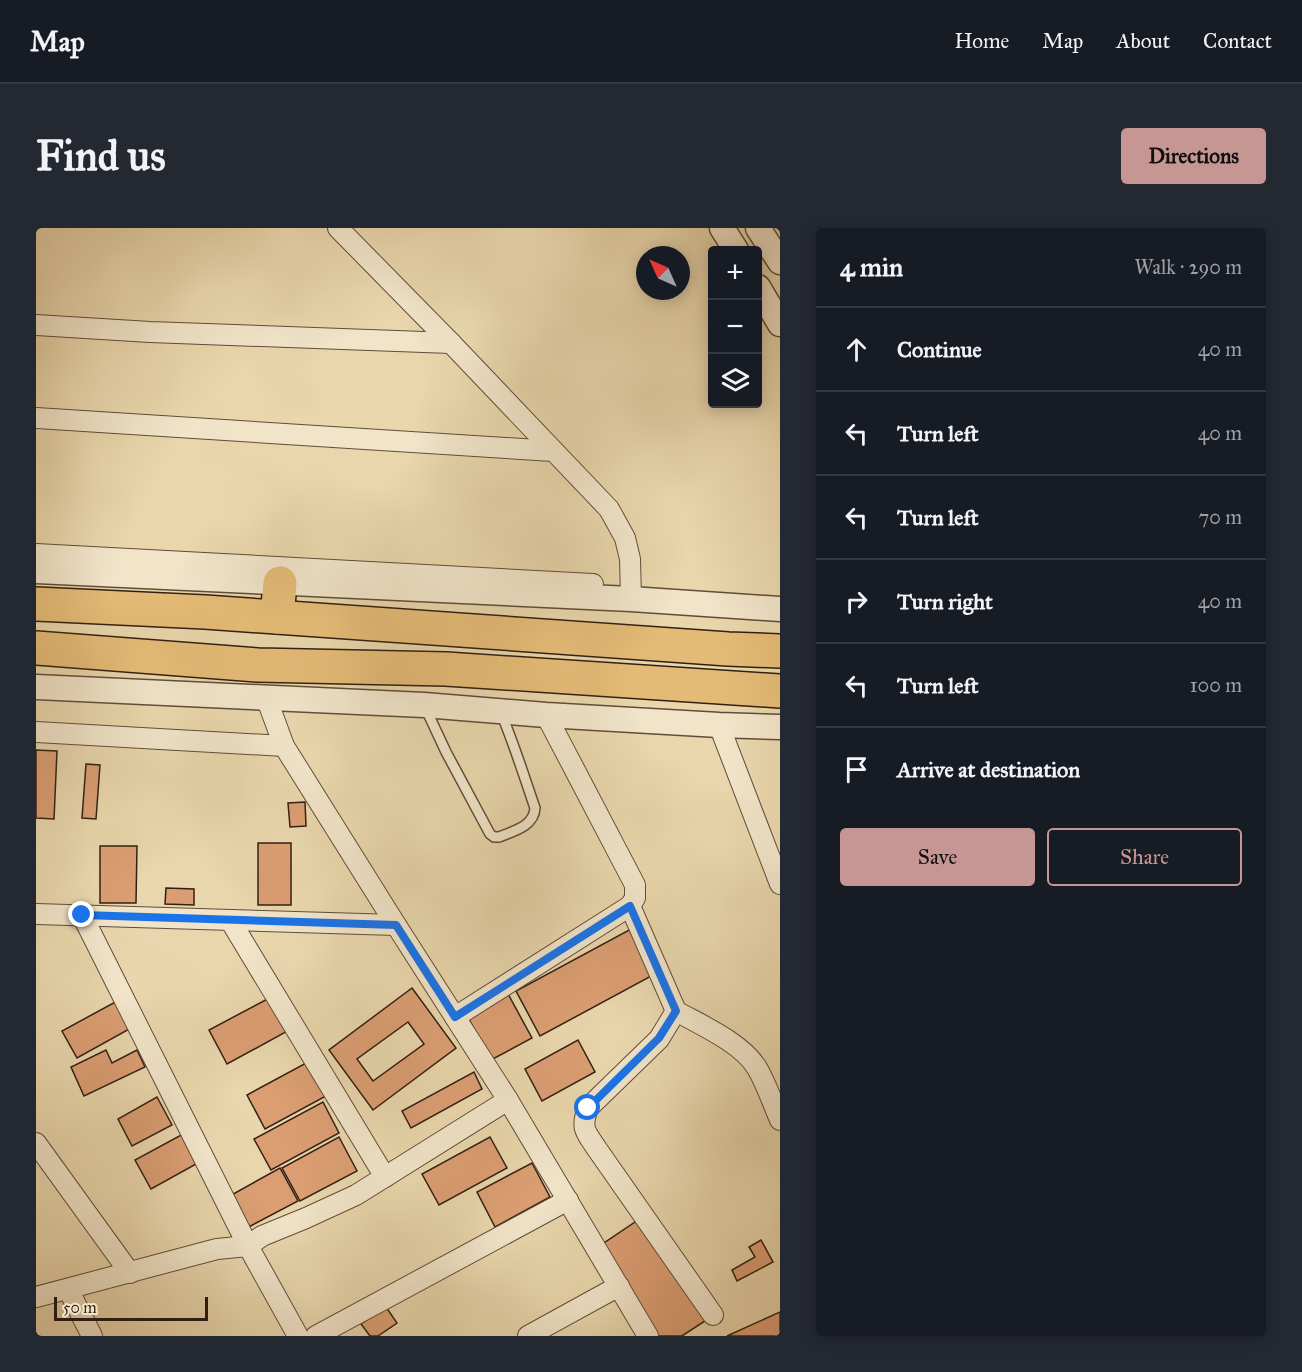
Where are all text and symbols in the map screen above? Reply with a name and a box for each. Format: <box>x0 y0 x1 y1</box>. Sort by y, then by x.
text: Map <box>30 24 85 59</box>
text: Home <box>954 28 1009 54</box>
text: Map <box>1042 28 1083 54</box>
text: About <box>1116 28 1170 54</box>
text: Contact <box>1203 28 1272 54</box>
button: Directions <box>1121 128 1266 184</box>
text: Find us <box>36 130 166 182</box>
north arrow <box>636 246 690 300</box>
map controls <box>708 246 762 408</box>
button: + <box>708 246 762 300</box>
text: 4 min <box>840 251 903 283</box>
text: Walk · 290 m <box>1134 255 1242 279</box>
button: − <box>708 300 762 354</box>
icon: ahead <box>840 333 873 366</box>
text: Continue <box>897 336 982 363</box>
text: 40 m <box>1198 337 1242 361</box>
button: layers <box>708 354 762 408</box>
icon: left <box>840 417 873 450</box>
text: Turn left <box>897 420 979 447</box>
text: 40 m <box>1198 421 1242 445</box>
icon: left <box>840 501 873 534</box>
text: Turn left <box>897 504 979 531</box>
text: 70 m <box>1199 505 1242 529</box>
icon: right <box>840 585 873 618</box>
text: Turn right <box>897 588 993 615</box>
text: 40 m <box>1198 589 1242 613</box>
icon: left <box>840 669 873 702</box>
text: Turn left <box>897 672 979 699</box>
text: 100 m <box>1190 673 1242 697</box>
icon: arrive <box>840 753 873 786</box>
text: Arrive at destination <box>897 756 1080 783</box>
button: Save <box>840 828 1035 886</box>
button: Share <box>1047 828 1242 886</box>
route end <box>68 901 94 927</box>
route start <box>574 1094 600 1120</box>
scale bar <box>54 1294 208 1322</box>
text: 50 m <box>63 1298 97 1317</box>

